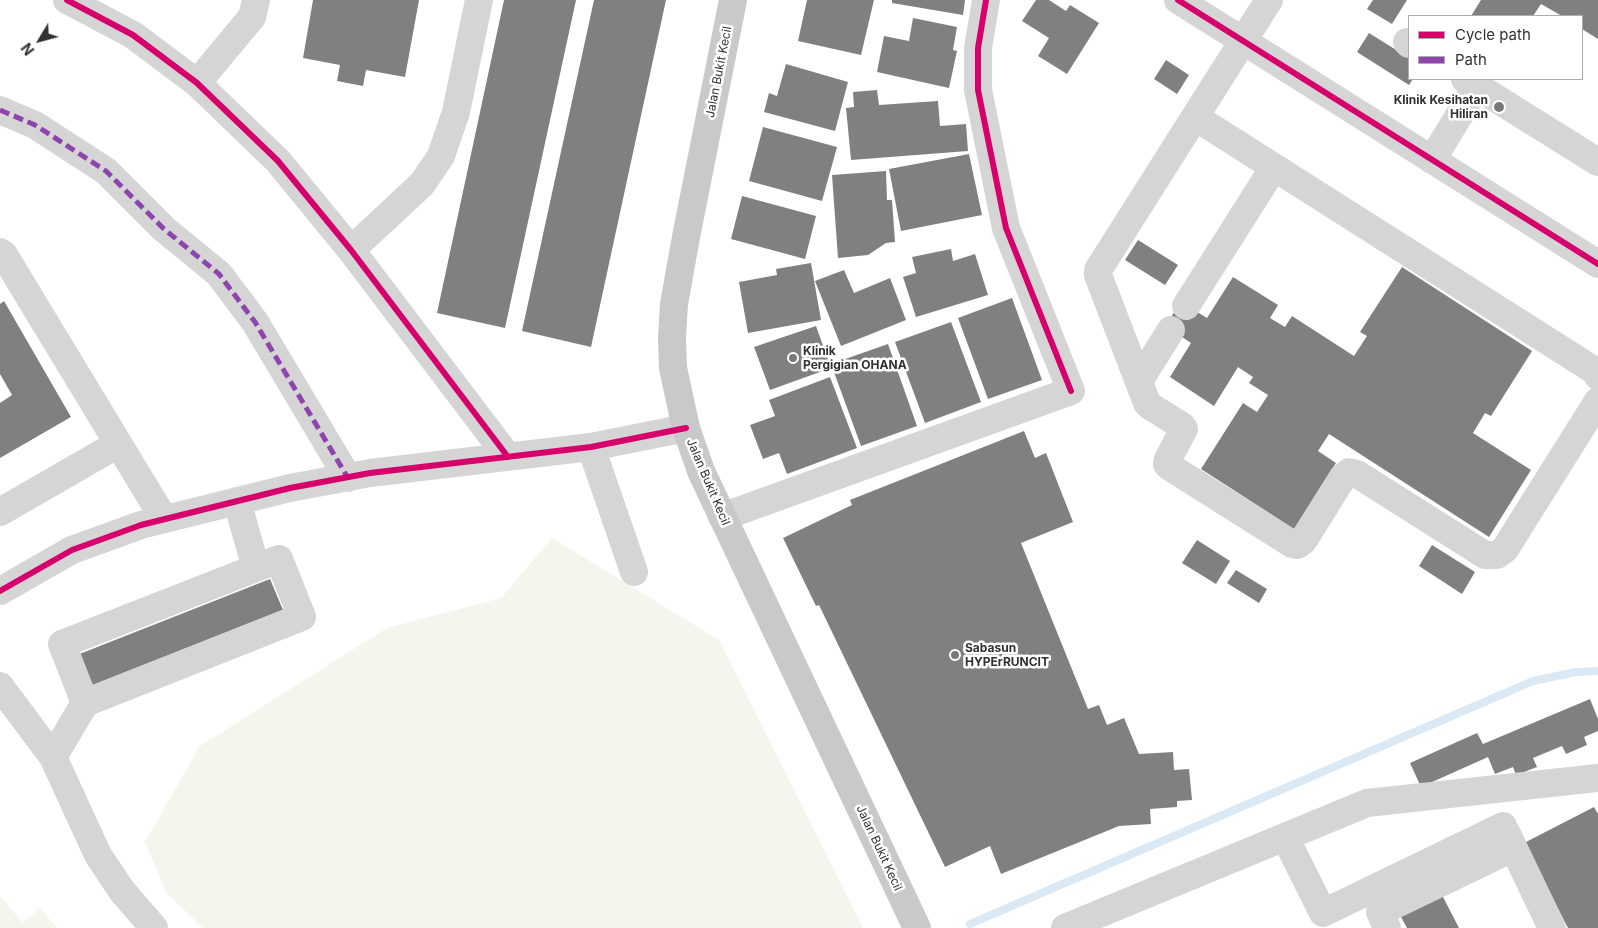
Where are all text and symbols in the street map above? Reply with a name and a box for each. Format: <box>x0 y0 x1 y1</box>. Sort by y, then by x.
north arrow <box>15 15 65 65</box>
legend <box>1408 15 1583 80</box>
street label: Jalan Bukit Kecil <box>703 25 735 119</box>
text: Cycle path <box>1455 25 1531 44</box>
text: N <box>18 40 38 59</box>
text: Path <box>1455 50 1487 69</box>
place label: Klinik Kesihatan Hiliran <box>1394 93 1488 121</box>
marker: Klinik Kesihatan Hiliran <box>1492 100 1506 114</box>
place label: Klinik Pergigian OHANA <box>803 344 907 372</box>
marker: Klinik Pergigian OHANA <box>787 352 799 364</box>
street label: Jalan Bukit Kecil <box>683 437 733 527</box>
place label: Sabasun HYPErRUNCIT <box>965 641 1049 669</box>
marker: Sabasun HYPErRUNCIT <box>949 649 961 661</box>
street label: Jalan Bukit Kecil <box>853 803 905 893</box>

